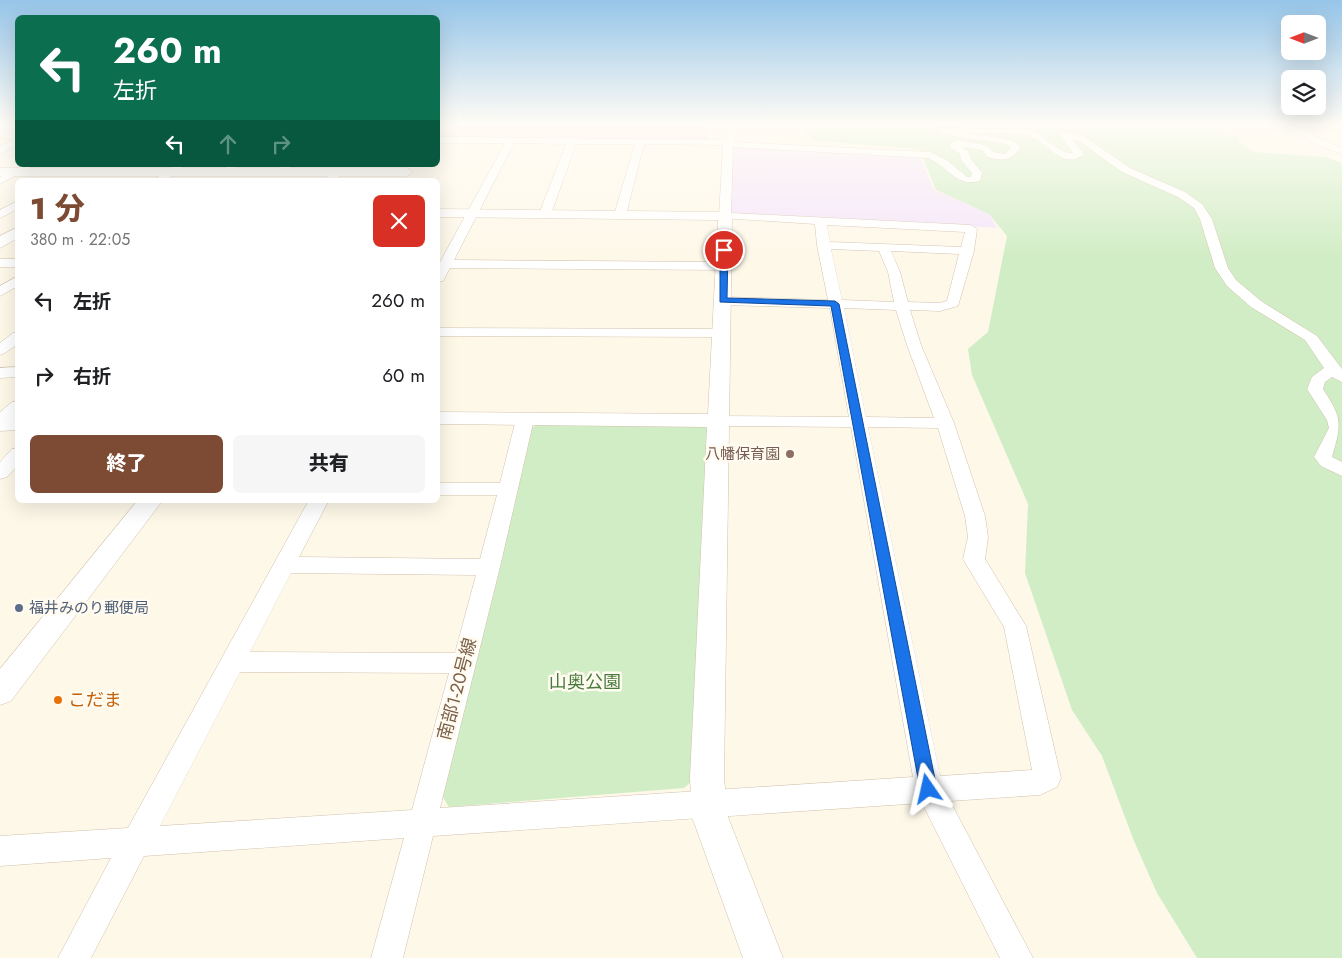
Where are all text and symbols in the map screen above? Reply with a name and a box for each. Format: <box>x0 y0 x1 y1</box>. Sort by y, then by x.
north arrow <box>1281 15 1326 60</box>
map controls <box>1281 15 1326 115</box>
text: 260 m <box>113 26 222 76</box>
icon: left <box>30 35 95 100</box>
button: layers <box>1281 70 1326 115</box>
text: 左折 <box>113 74 157 106</box>
icon: left <box>161 130 189 158</box>
icon: ahead <box>214 130 242 158</box>
icon: right <box>267 130 295 158</box>
text: 1 分 <box>30 187 85 230</box>
button: close <box>373 195 425 247</box>
text: 380 m · 22:05 <box>30 228 130 251</box>
pin <box>703 229 745 271</box>
icon: arrive <box>710 236 738 264</box>
icon: left <box>30 287 58 315</box>
text: 260 m <box>371 287 425 314</box>
text: 左折 <box>73 288 111 315</box>
icon: right <box>30 362 58 390</box>
text: 60 m <box>382 362 425 389</box>
text: 右折 <box>73 363 111 390</box>
button: 終了 <box>30 435 223 493</box>
button: 共有 <box>233 435 425 493</box>
place label: 八幡保育園 <box>705 443 780 465</box>
marker: 八幡保育園 <box>784 448 796 460</box>
place label: 福井みのり郵便局 <box>29 597 149 619</box>
marker: 福井みのり郵便局 <box>13 602 25 614</box>
street label: 南部1-20号線 <box>431 635 483 743</box>
park label: 山奥公園 <box>549 669 621 695</box>
place label: こだま <box>68 687 122 713</box>
marker: こだま <box>52 694 64 706</box>
position arrow <box>901 762 953 814</box>

